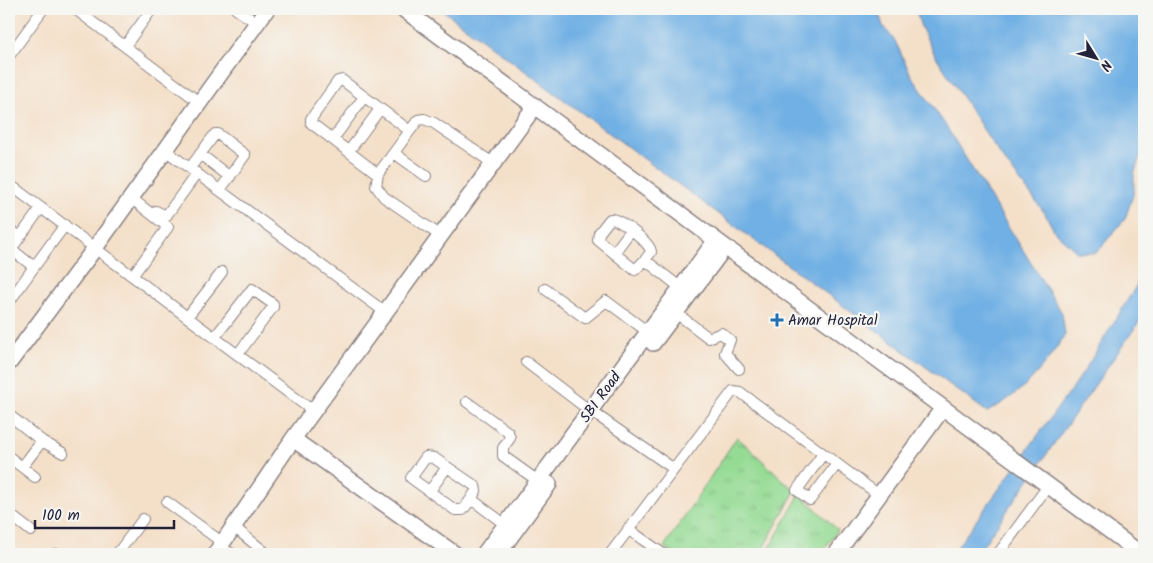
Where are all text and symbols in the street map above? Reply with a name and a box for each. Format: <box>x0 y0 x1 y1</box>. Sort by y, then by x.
north arrow <box>1070 32 1120 82</box>
text: N <box>1094 55 1117 75</box>
place label: Amar Hospital <box>788 309 878 333</box>
marker: Amar Hospital <box>770 313 784 327</box>
street label: SBI Road <box>574 367 628 428</box>
scale bar <box>35 498 174 530</box>
text: 100 m <box>42 504 80 528</box>

